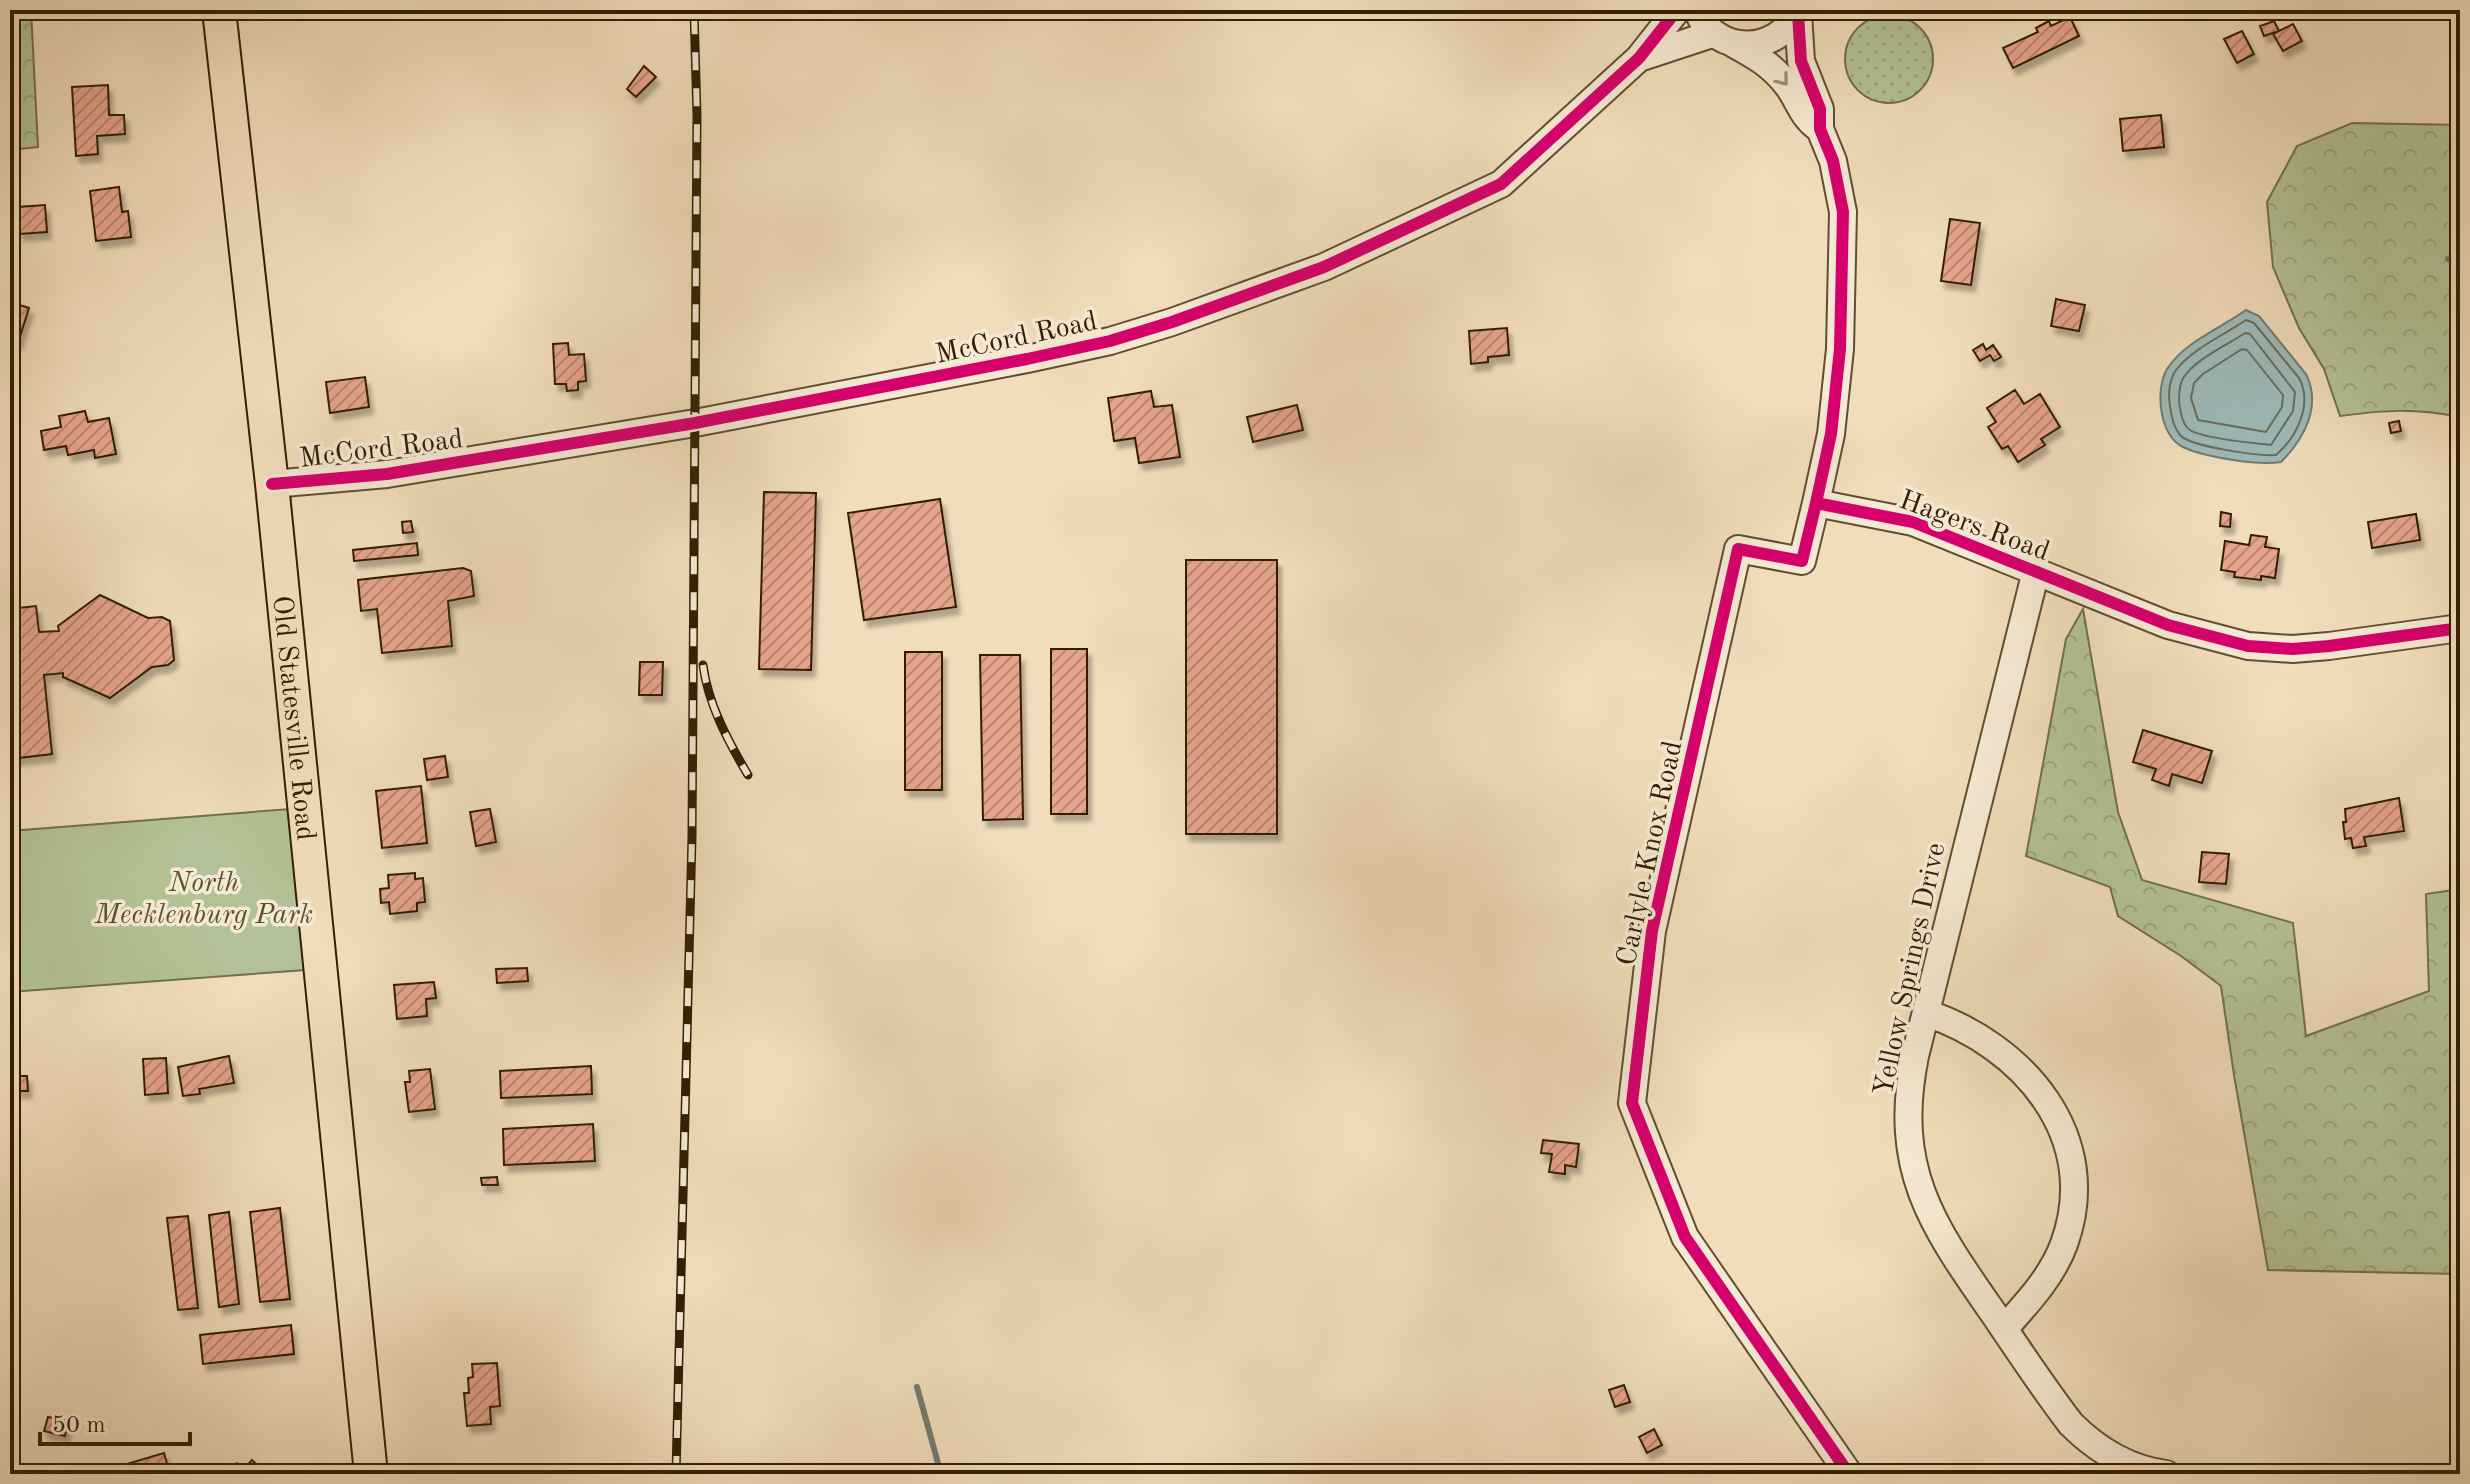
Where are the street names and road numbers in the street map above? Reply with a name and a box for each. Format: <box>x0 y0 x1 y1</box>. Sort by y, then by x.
street label: McCord Road <box>933 308 1100 370</box>
street label: McCord Road <box>298 426 465 474</box>
street label: Hagers Road <box>1895 487 2053 567</box>
street label: Old Statesville Road <box>266 594 319 842</box>
street label: Carlyle Knox Road <box>1613 739 1688 969</box>
street label: Yellow Springs Drive <box>1870 841 1951 1099</box>

